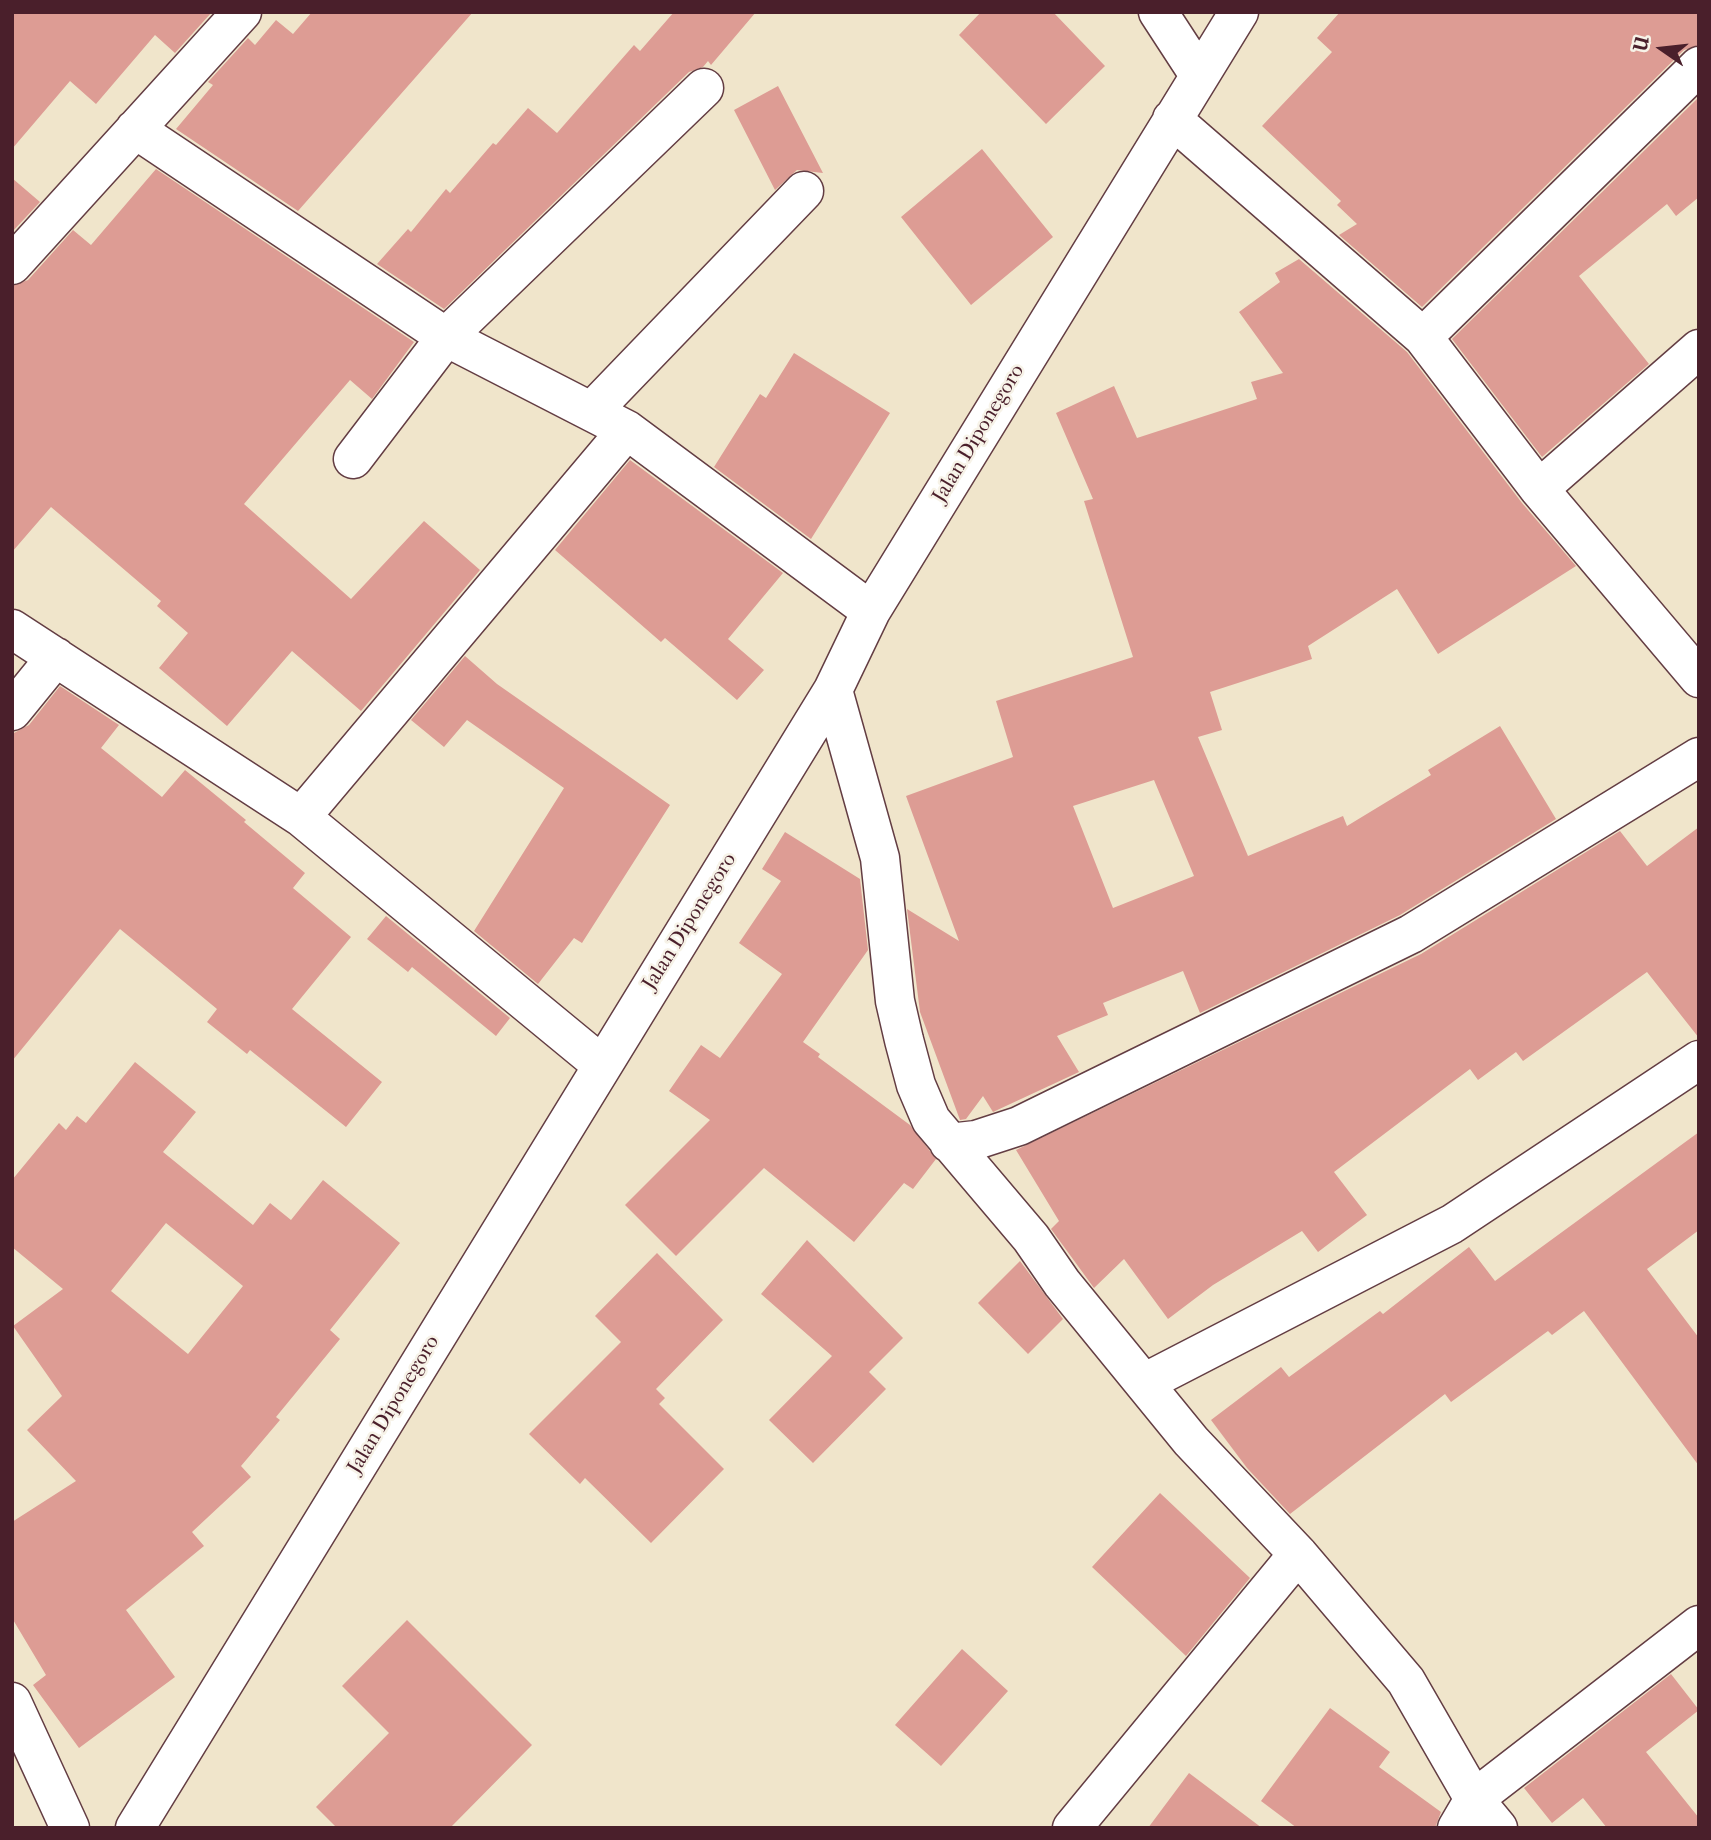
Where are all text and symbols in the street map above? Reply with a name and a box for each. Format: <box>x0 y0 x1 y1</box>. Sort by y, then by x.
north arrow <box>1627 14 1697 84</box>
text: U <box>1629 34 1654 54</box>
street label: Jalan Diponegoro <box>928 360 1030 508</box>
street label: Jalan Diponegoro <box>638 849 742 995</box>
street label: Jalan Diponegoro <box>343 1331 445 1479</box>

